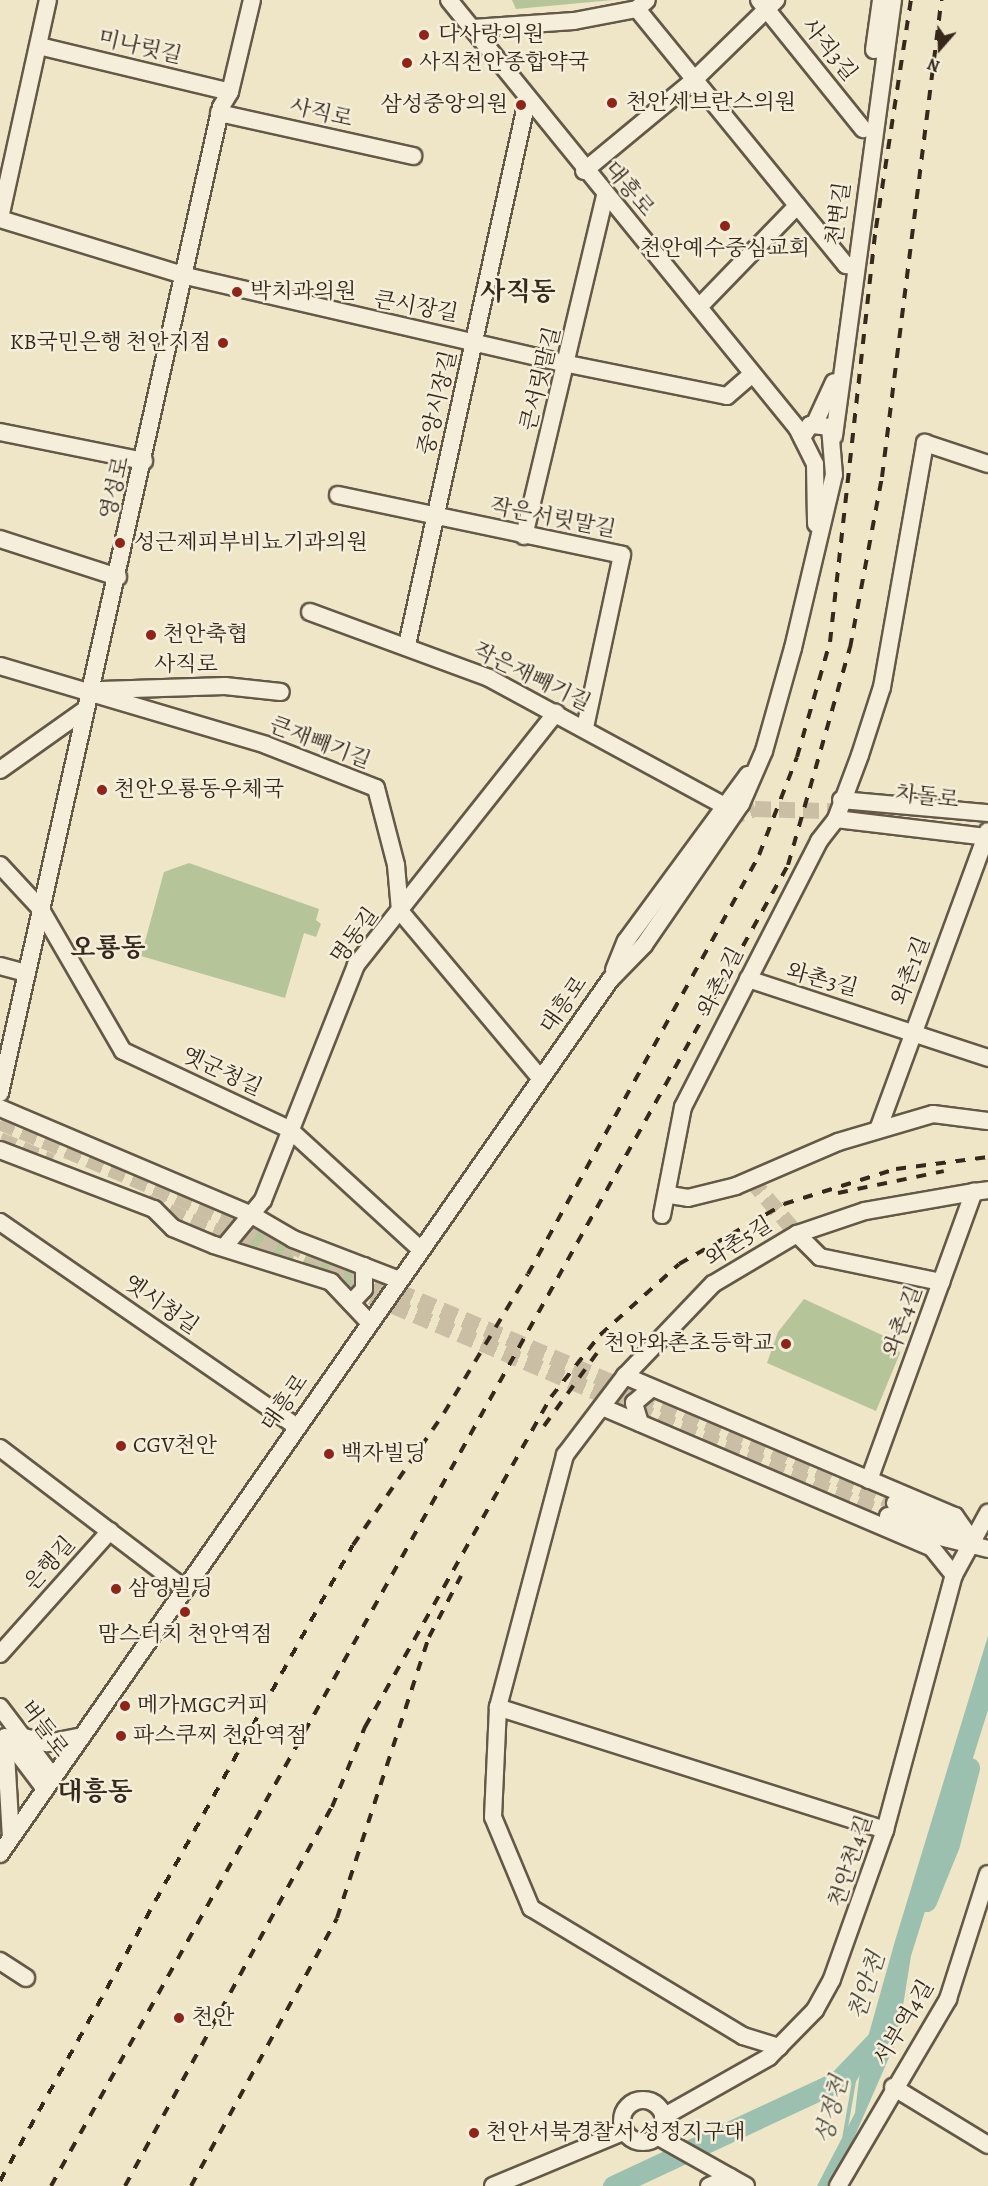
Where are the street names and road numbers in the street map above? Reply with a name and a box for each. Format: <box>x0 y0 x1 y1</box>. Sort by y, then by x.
street label: 사직3길 <box>796 13 862 87</box>
street label: 미나릿길 <box>96 25 184 69</box>
street label: 사직로 <box>287 93 355 133</box>
street label: 대흥로 <box>598 156 660 222</box>
street label: 천변길 <box>821 181 857 247</box>
street label: 큰시장길 <box>372 287 460 327</box>
street label: 큰서릿말길 <box>515 324 567 434</box>
street label: 중앙시장길 <box>413 348 463 458</box>
street label: 영성로 <box>95 454 135 522</box>
street label: 작은서릿말길 <box>488 493 618 543</box>
street label: 작은재빼기길 <box>469 637 595 717</box>
street label: 사직로 <box>154 652 218 678</box>
street label: 큰재빼기길 <box>266 712 374 774</box>
street label: 차돌로 <box>894 780 960 814</box>
street label: 명동길 <box>326 902 384 970</box>
street label: 와촌1길 <box>886 933 936 1009</box>
street label: 와촌2길 <box>692 943 750 1021</box>
street label: 와촌3길 <box>783 958 861 1002</box>
street label: 대흥로 <box>535 971 593 1039</box>
street label: 옛군청길 <box>178 1042 266 1102</box>
street label: 와촌5길 <box>701 1211 777 1273</box>
street label: 옛시청길 <box>119 1270 203 1340</box>
street label: 와촌4길 <box>878 1282 928 1360</box>
street label: 대흥로 <box>256 1369 314 1437</box>
street label: 은행길 <box>19 1531 81 1597</box>
street label: 버들로 <box>14 1696 74 1762</box>
street label: 천안천4길 <box>824 1812 878 1910</box>
street label: 서부역4길 <box>868 1975 940 2071</box>

